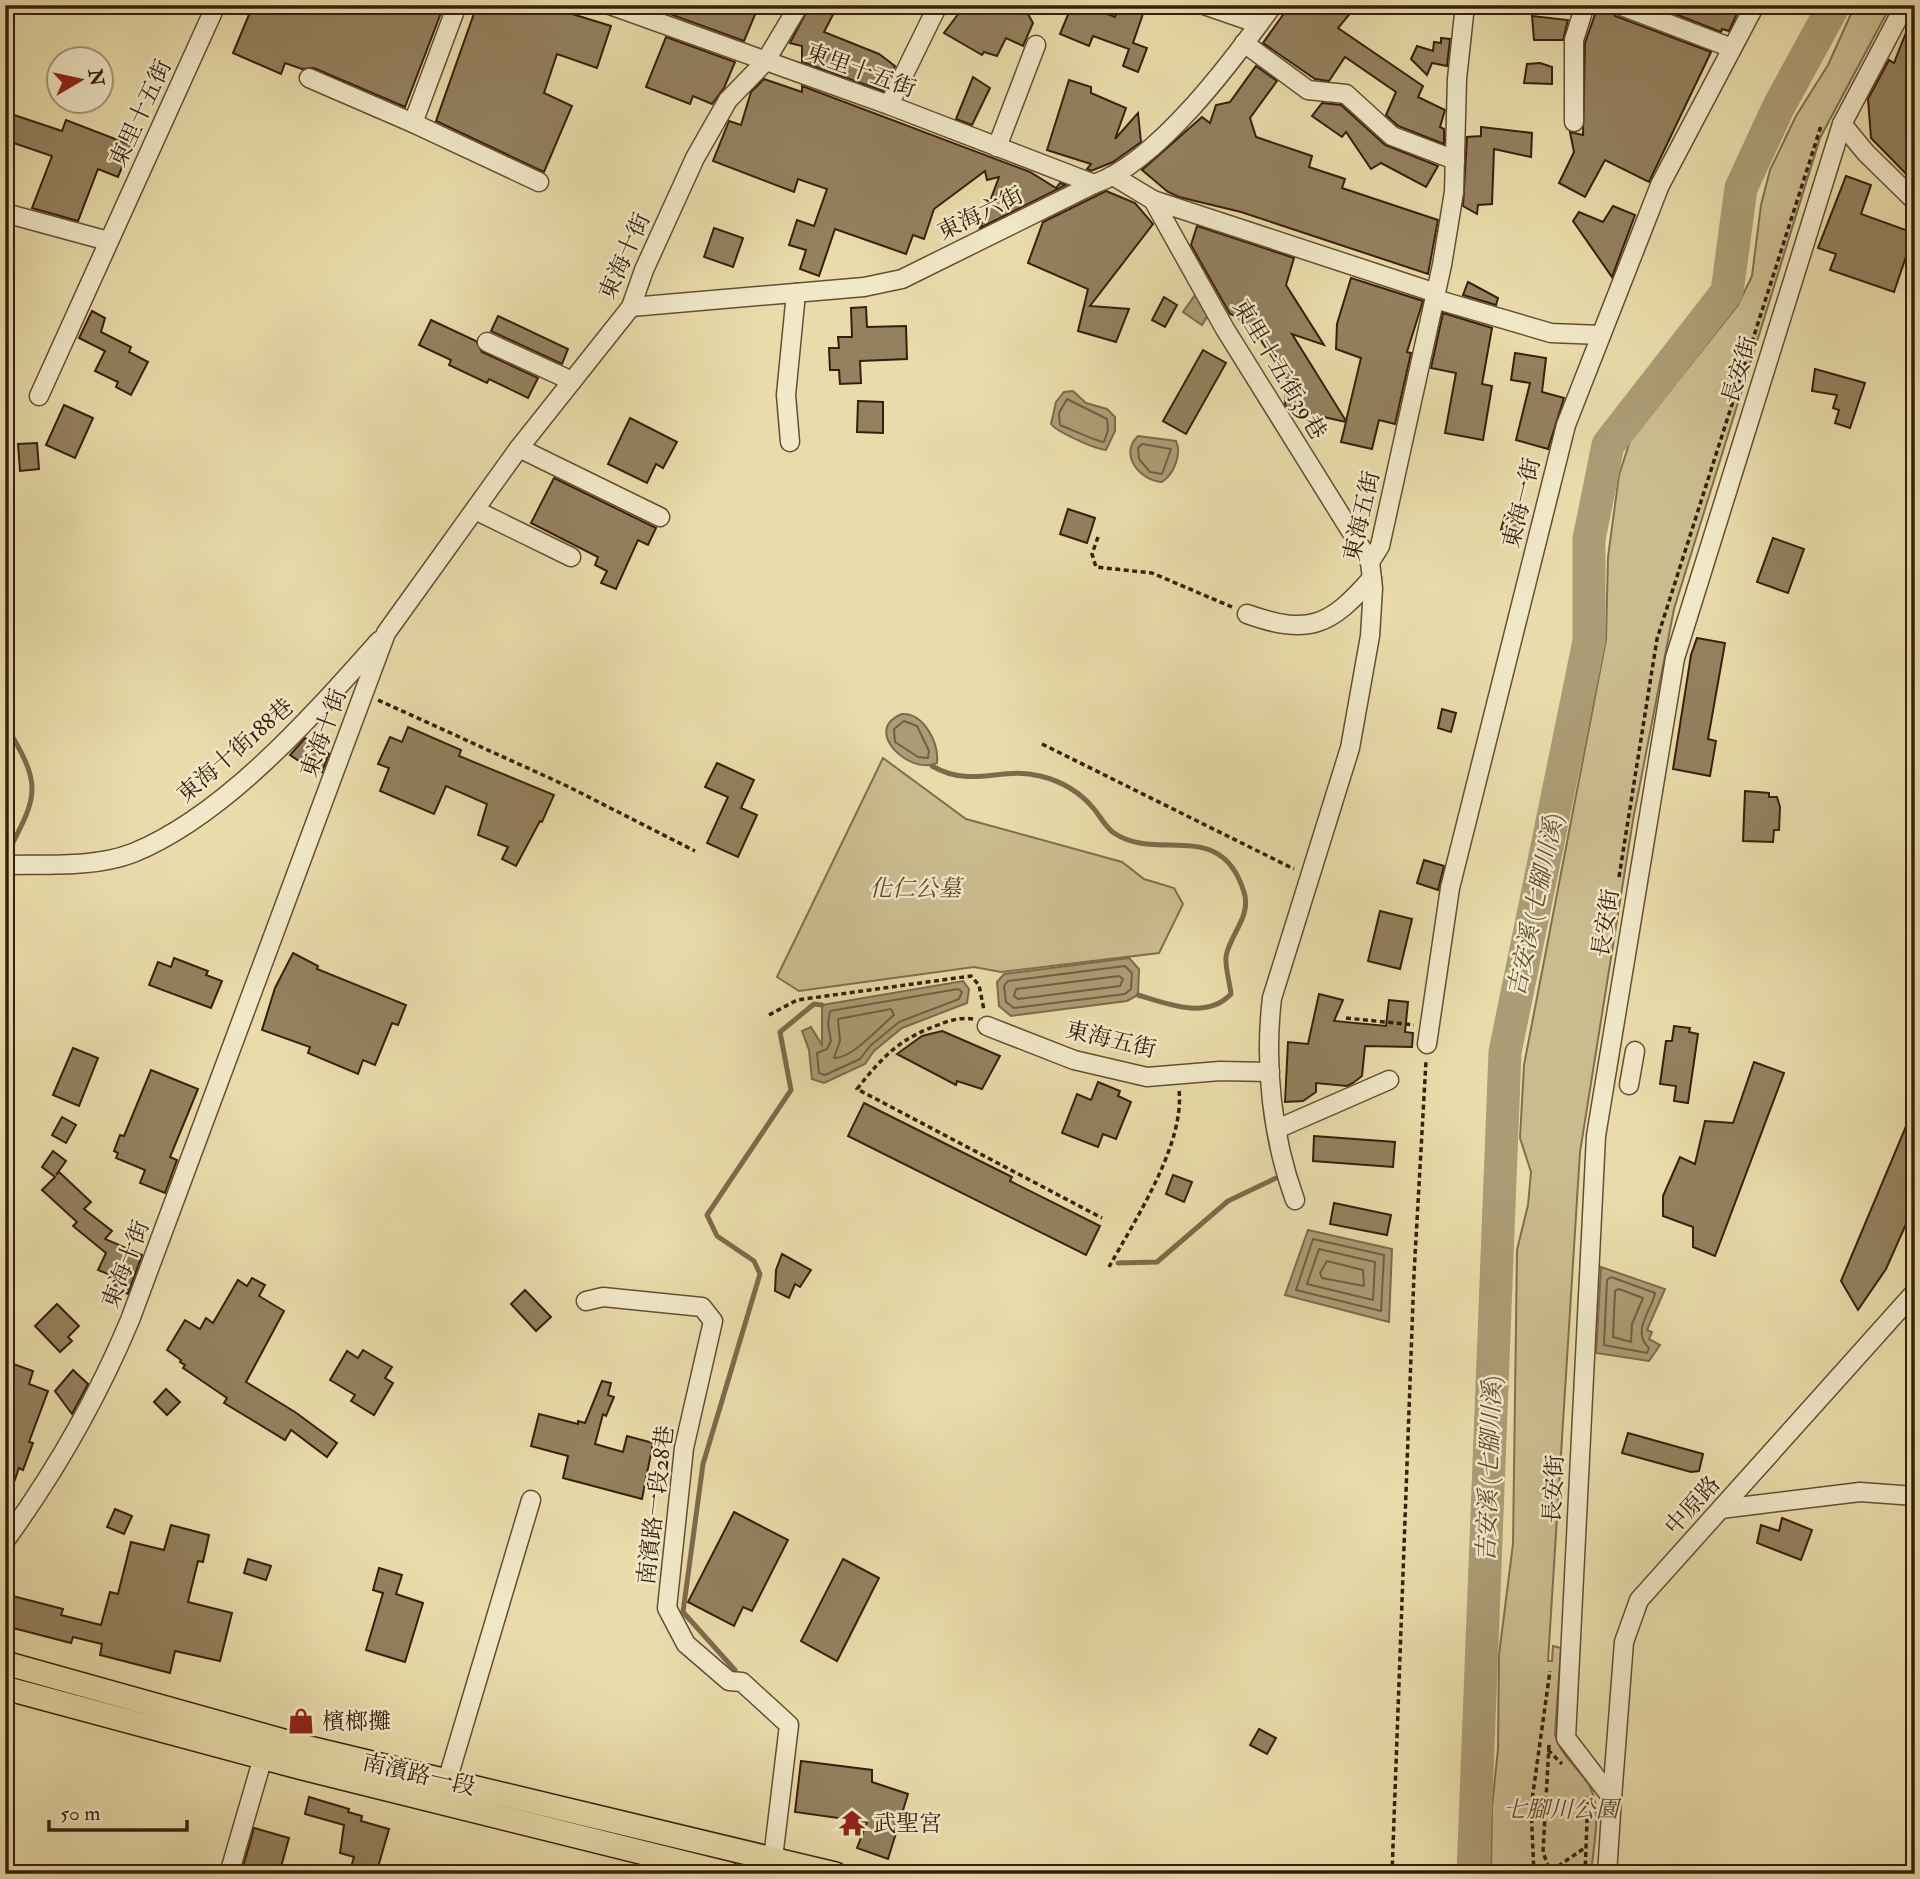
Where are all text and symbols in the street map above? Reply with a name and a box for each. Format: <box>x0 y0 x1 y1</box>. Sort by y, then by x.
street label: 東里十五街 <box>802 37 920 104</box>
north arrow <box>46 46 116 116</box>
street label: 東里十五街 <box>103 55 178 171</box>
text: N <box>82 66 109 89</box>
street label: 東海六街 <box>933 180 1028 247</box>
street label: 東海十街 <box>593 208 656 304</box>
street label: 東里十五街39巷 <box>1226 294 1333 445</box>
street label: 長安街 <box>1716 333 1763 407</box>
street label: 東海一街 <box>1496 455 1547 551</box>
street label: 東海五街 <box>1337 468 1386 564</box>
street label: 東海十街 <box>294 685 353 781</box>
street label: 東海十街188巷 <box>171 692 299 809</box>
water label: 吉安溪 (七腳川溪) <box>1501 811 1570 999</box>
park label: 化仁公墓 <box>869 874 965 903</box>
street label: 長安街 <box>1586 887 1625 959</box>
street label: 東海五街 <box>1063 1015 1159 1064</box>
street label: 東海十街 <box>95 1216 155 1312</box>
water label: 吉安溪 (七腳川溪) <box>1471 1376 1508 1562</box>
street label: 南濱路一段28巷 <box>631 1424 680 1586</box>
street label: 長安街 <box>1537 1454 1570 1524</box>
street label: 中原路 <box>1659 1470 1726 1541</box>
shop icon: 檳榔攤 <box>286 1706 316 1736</box>
place label: 檳榔攤 <box>322 1707 391 1736</box>
street label: 南濱路一段 <box>360 1747 478 1802</box>
scale bar <box>49 1788 187 1832</box>
park label: 七腳川公園 <box>1504 1795 1623 1824</box>
text: 50 m <box>60 1800 101 1827</box>
temple icon: 武聖宮 <box>837 1808 867 1838</box>
place label: 武聖宮 <box>873 1809 942 1838</box>

